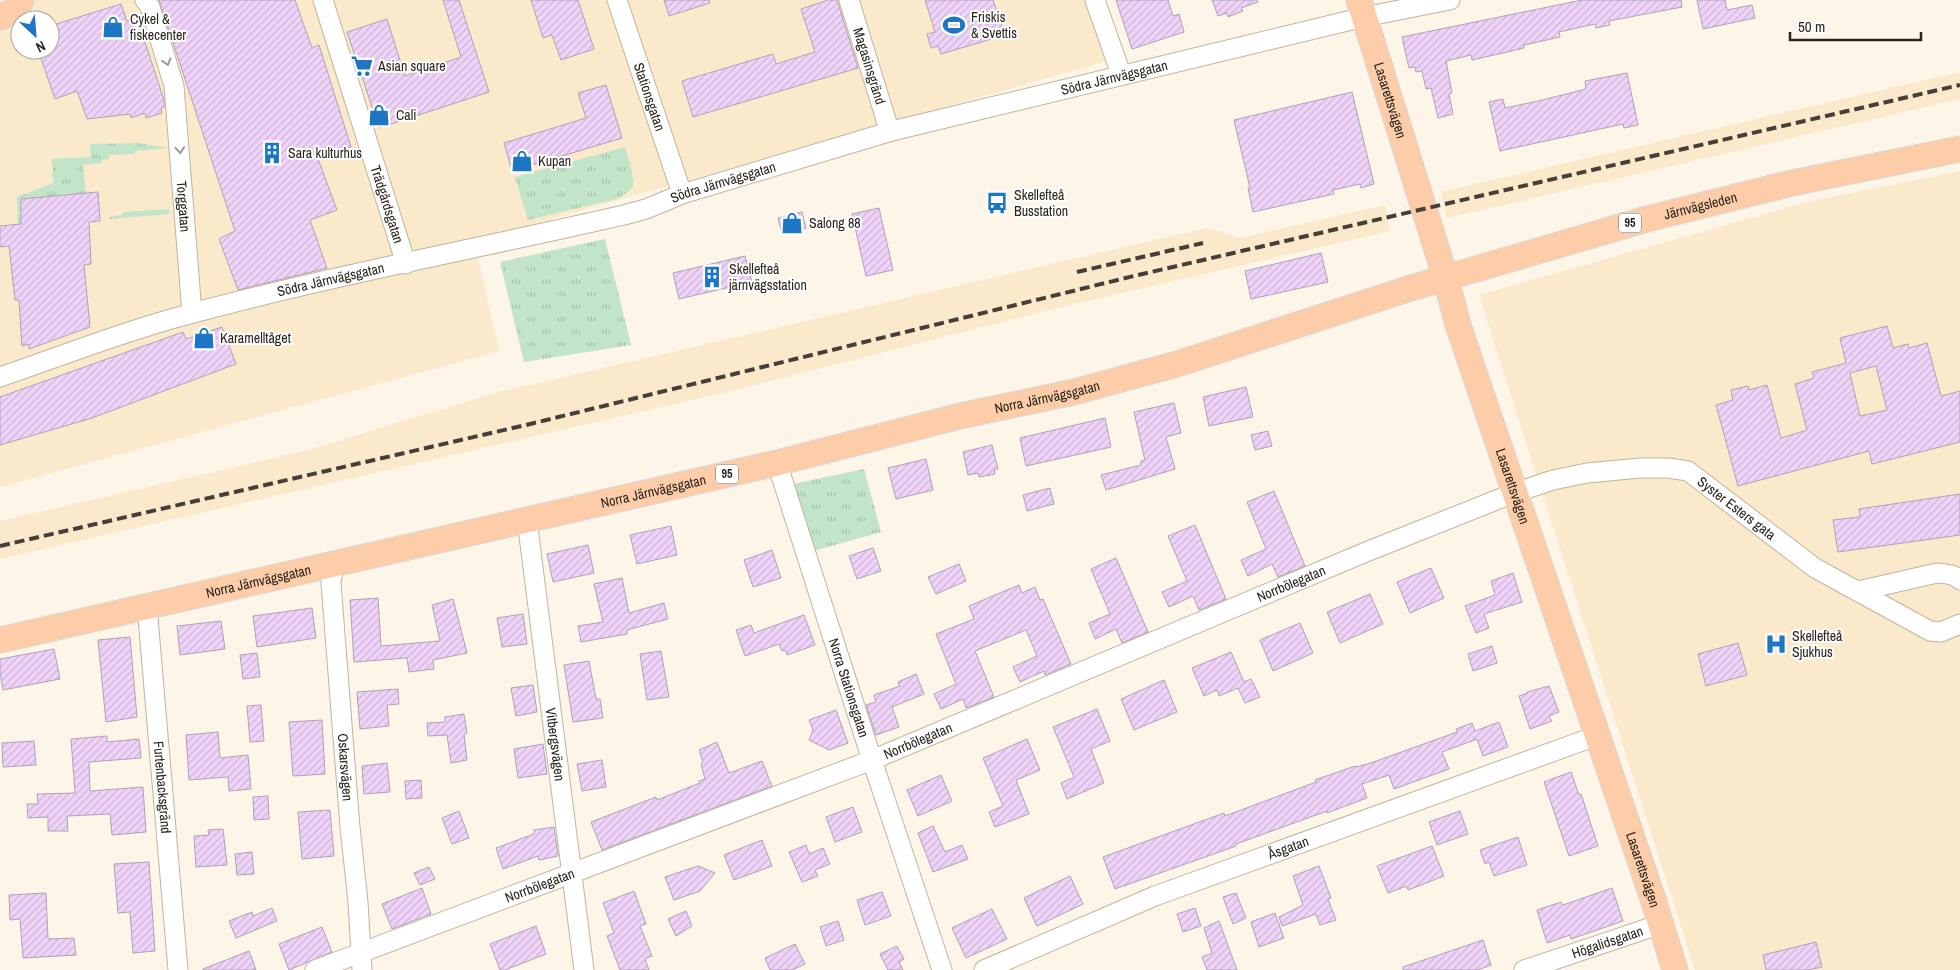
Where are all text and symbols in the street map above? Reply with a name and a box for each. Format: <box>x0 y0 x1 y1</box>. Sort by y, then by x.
place label: Friskis & Svettis <box>971 8 1017 42</box>
north arrow <box>10 10 60 60</box>
place label: Cykel & fiskecenter <box>130 10 186 44</box>
scale bar <box>1790 10 1921 42</box>
sports icon: Friskis & Svettis <box>941 12 967 38</box>
shop icon: Cykel & fiskecenter <box>100 14 126 40</box>
text: 50 m <box>1798 16 1825 37</box>
street label: Magasinsgränd <box>849 25 890 106</box>
text: N <box>33 37 48 57</box>
supermarket icon: Asian square <box>349 53 375 79</box>
street label: Södra Järnvägsgatan <box>1059 56 1169 99</box>
one-way arrow <box>162 57 172 66</box>
place label: Asian square <box>377 57 446 75</box>
street label: Stationsgatan <box>630 60 669 133</box>
street label: Lasarettsvägen <box>1370 60 1411 140</box>
shop icon: Cali <box>366 102 392 128</box>
place label: Cali <box>396 106 416 124</box>
building icon: Sara kulturhus <box>259 140 285 166</box>
place label: Sara kulturhus <box>288 144 362 162</box>
one-way arrow <box>174 146 185 154</box>
shop icon: Kupan <box>509 148 535 174</box>
place label: Kupan <box>538 152 571 170</box>
street label: Södra Järnvägsgatan <box>668 157 778 207</box>
street label: Trädgårdsgatan <box>366 163 408 245</box>
street label: Torggatan <box>173 180 195 233</box>
place label: Skellefteå Busstation <box>1014 186 1068 220</box>
street label: Järnvägsleden <box>1662 188 1739 223</box>
bus stop icon: Skellefteå Busstation <box>984 190 1010 216</box>
shop icon: Salong 88 <box>779 210 805 236</box>
place label: Salong 88 <box>809 214 861 232</box>
road number: 95 <box>1619 214 1641 232</box>
street label: Södra Järnvägsgatan <box>275 259 386 300</box>
place label: Skellefteå järnvägsstation <box>728 260 807 294</box>
building icon: Skellefteå järnvägsstation <box>699 264 725 290</box>
shop icon: Karamelltåget <box>191 325 217 351</box>
place label: Karamelltåget <box>220 329 291 347</box>
street label: Norra Järnvägsgatan <box>993 376 1102 417</box>
street label: Lasarettsvägen <box>1492 446 1534 526</box>
road number: 95 <box>716 464 738 484</box>
street label: Norra Järnvägsgatan <box>599 470 708 512</box>
street label: Syster Esters gata <box>1694 472 1780 544</box>
street label: Norra Järnvägsgatan <box>204 560 313 602</box>
street label: Norrbölegatan <box>1254 561 1328 606</box>
place label: Skellefteå Sjukhus <box>1792 627 1843 661</box>
hospital icon: Skellefteå Sjukhus <box>1763 631 1789 657</box>
street label: Norra Stationsgatan <box>825 636 873 740</box>
street label: Vitbergsvägen <box>542 706 569 782</box>
street label: Norrbölegatan <box>881 718 955 763</box>
street label: Oskarsvägen <box>334 733 357 802</box>
street label: Furtenbacksgränd <box>150 740 175 834</box>
street label: Lasarettsvägen <box>1622 830 1664 910</box>
street label: Åsgatan <box>1264 832 1311 864</box>
street label: Norrbölegatan <box>502 864 577 907</box>
street label: Högalidsgatan <box>1569 922 1645 962</box>

